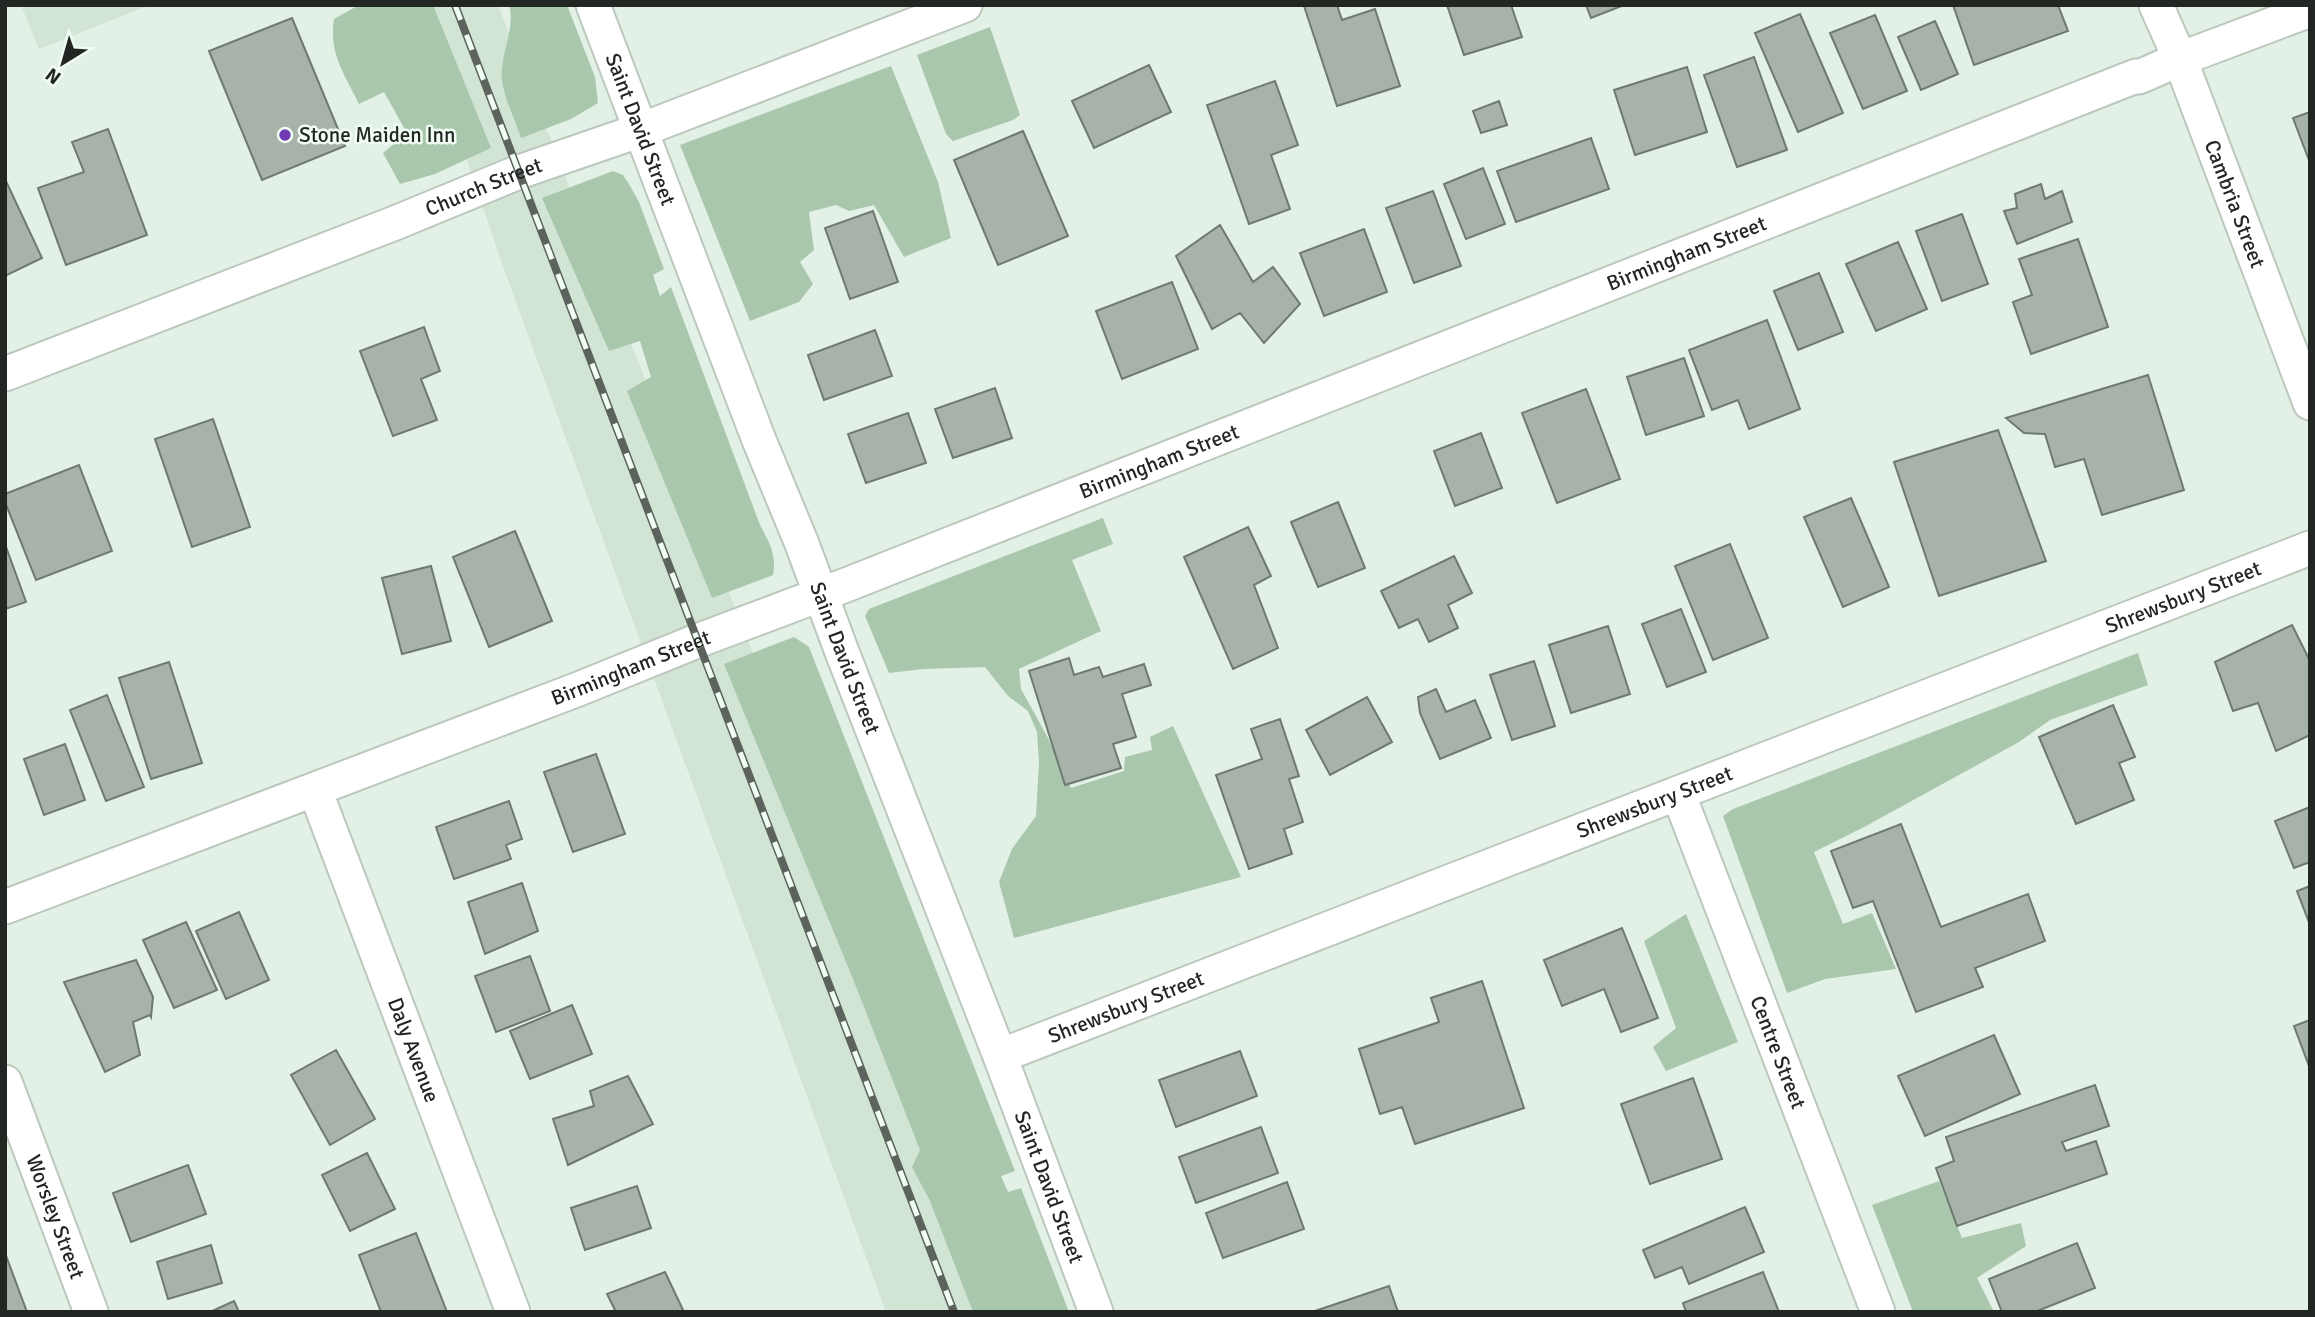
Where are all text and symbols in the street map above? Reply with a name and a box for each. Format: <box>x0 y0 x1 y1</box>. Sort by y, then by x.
north arrow <box>28 28 98 98</box>
street label: Saint David Street <box>600 50 681 209</box>
text: N <box>41 62 66 89</box>
place label: Stone Maiden Inn <box>299 122 455 148</box>
marker: Stone Maiden Inn <box>277 127 293 143</box>
street label: Cambria Street <box>2199 136 2271 272</box>
street label: Church Street <box>421 152 546 222</box>
street label: Birmingham Street <box>1603 210 1770 297</box>
street label: Birmingham Street <box>1075 418 1243 505</box>
street label: Shrewsbury Street <box>2101 555 2265 639</box>
street label: Saint David Street <box>804 578 886 738</box>
street label: Birmingham Street <box>548 624 714 711</box>
street label: Shrewsbury Street <box>1573 760 1736 844</box>
street label: Shrewsbury Street <box>1044 965 1208 1049</box>
street label: Centre Street <box>1744 992 1812 1113</box>
street label: Daly Avenue <box>382 994 445 1106</box>
street label: Saint David Street <box>1009 1107 1090 1267</box>
street label: Worsley Street <box>20 1151 90 1282</box>

